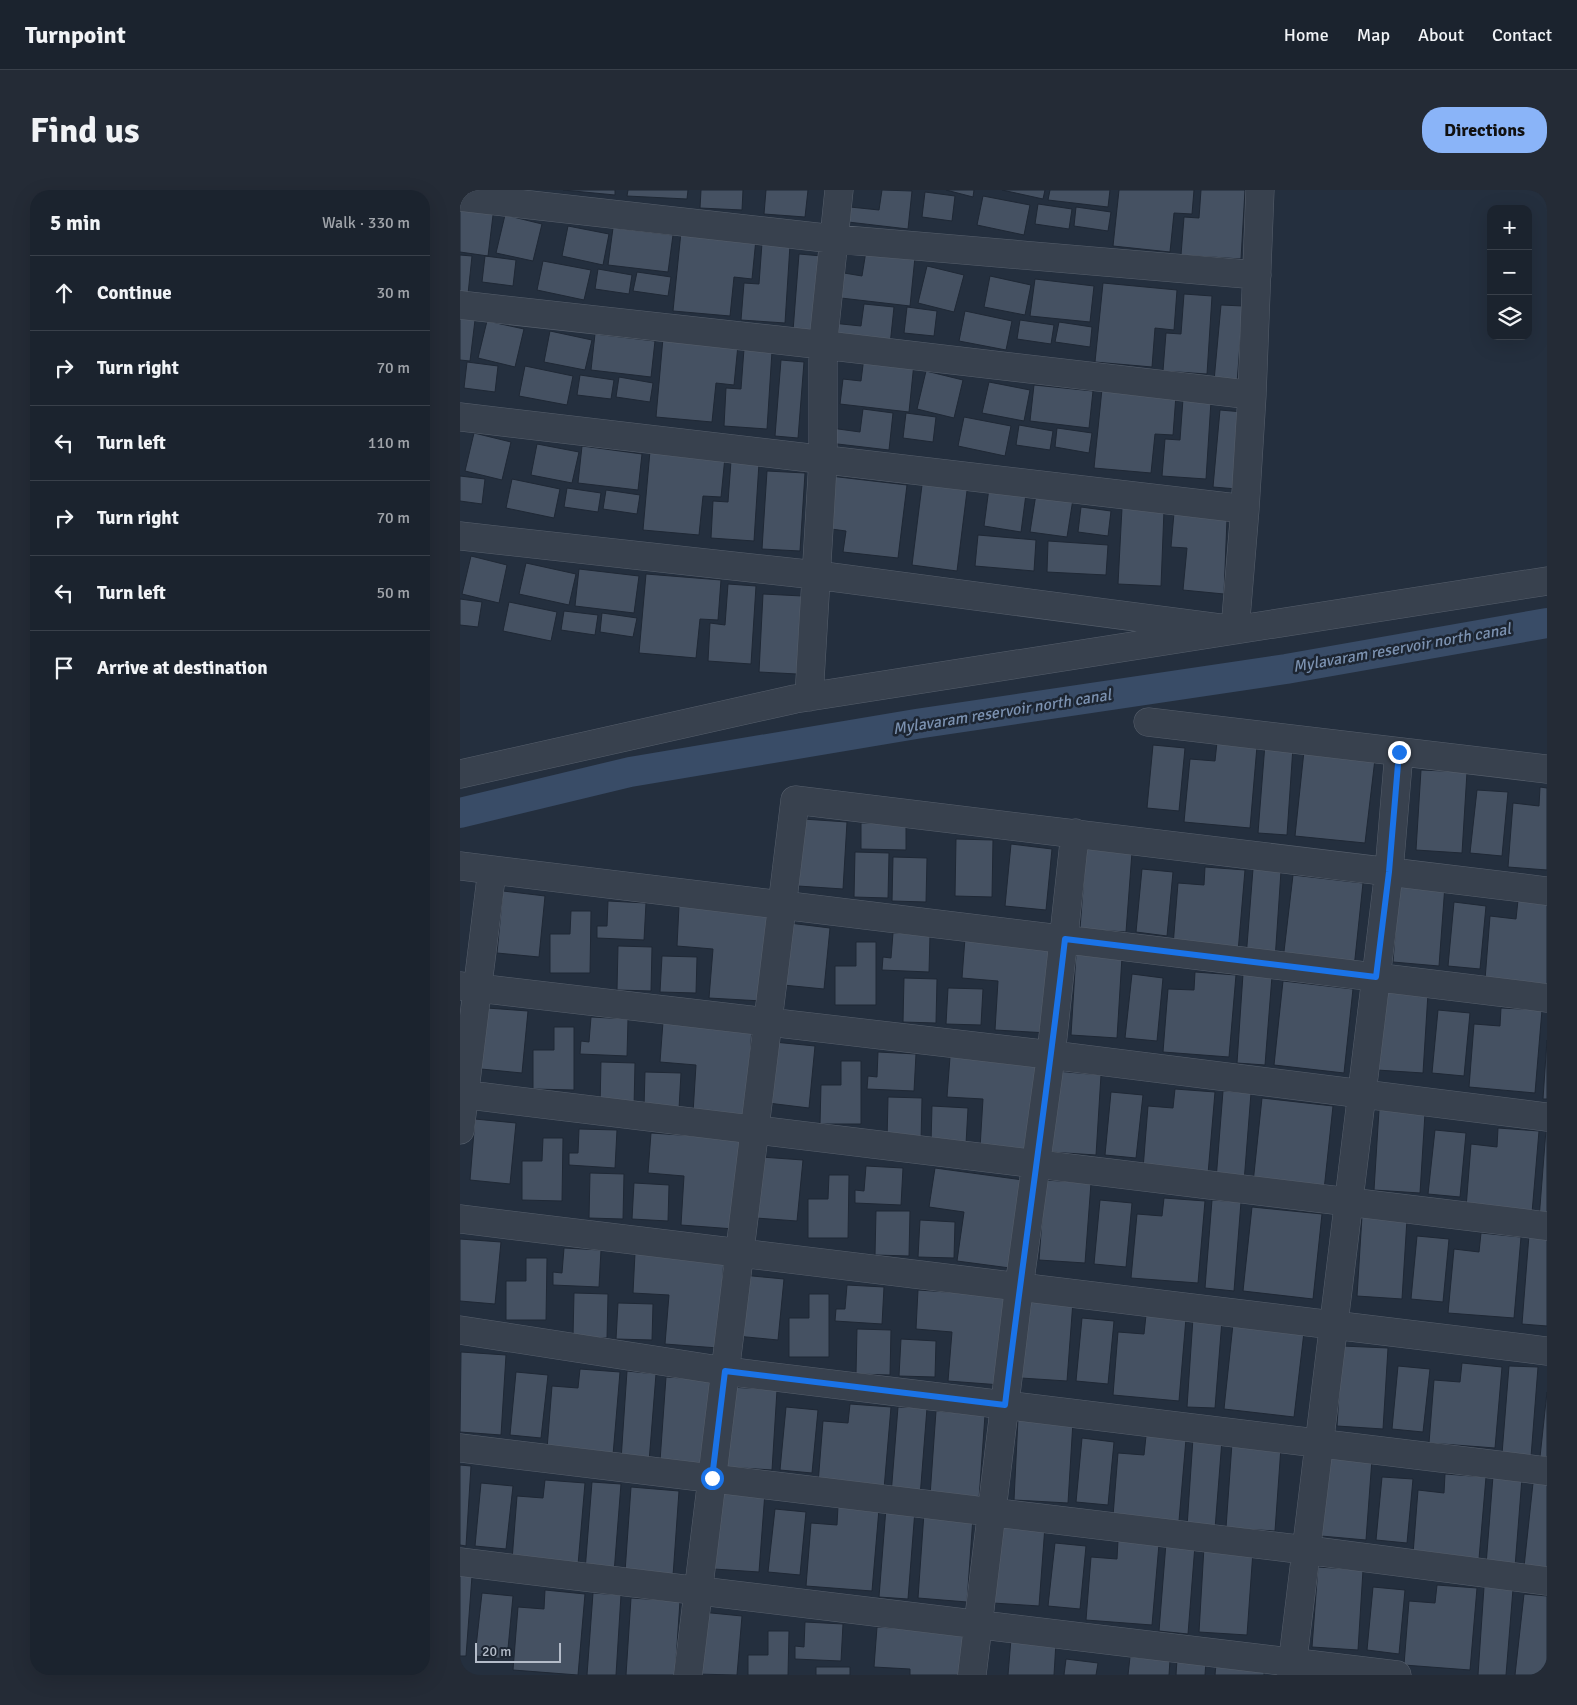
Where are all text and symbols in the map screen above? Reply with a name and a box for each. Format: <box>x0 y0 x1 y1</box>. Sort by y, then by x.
text: Turnpoint <box>25 20 126 50</box>
text: Home <box>1284 24 1329 46</box>
text: Map <box>1357 24 1390 46</box>
text: About <box>1418 24 1464 46</box>
text: Contact <box>1492 24 1552 46</box>
button: Directions <box>1422 107 1547 153</box>
text: Find us <box>30 109 140 152</box>
map controls <box>1487 205 1532 340</box>
button: + <box>1487 205 1532 250</box>
text: 5 min <box>50 210 101 236</box>
text: Walk · 330 m <box>322 213 410 233</box>
button: − <box>1487 250 1532 295</box>
icon: ahead <box>50 279 78 307</box>
text: Continue <box>97 281 172 305</box>
text: 30 m <box>376 283 410 303</box>
button: layers <box>1487 295 1532 340</box>
icon: right <box>50 354 78 382</box>
text: Turn right <box>97 356 179 380</box>
text: 70 m <box>376 358 410 378</box>
icon: left <box>50 429 78 457</box>
text: Turn left <box>97 431 166 455</box>
text: 110 m <box>368 433 410 453</box>
icon: right <box>50 504 78 532</box>
text: Turn right <box>97 506 179 530</box>
text: 70 m <box>376 508 410 528</box>
icon: left <box>50 579 78 607</box>
text: Turn left <box>97 581 166 605</box>
text: 50 m <box>376 583 410 603</box>
water label: Mylavaram reservoir north canal <box>1291 619 1514 677</box>
icon: arrive <box>50 654 78 682</box>
text: Arrive at destination <box>97 656 268 680</box>
water label: Mylavaram reservoir north canal <box>891 685 1114 739</box>
route end <box>1388 741 1411 764</box>
route start <box>701 1467 724 1490</box>
scale bar <box>475 1640 561 1663</box>
text: 20 m <box>482 1643 511 1660</box>

